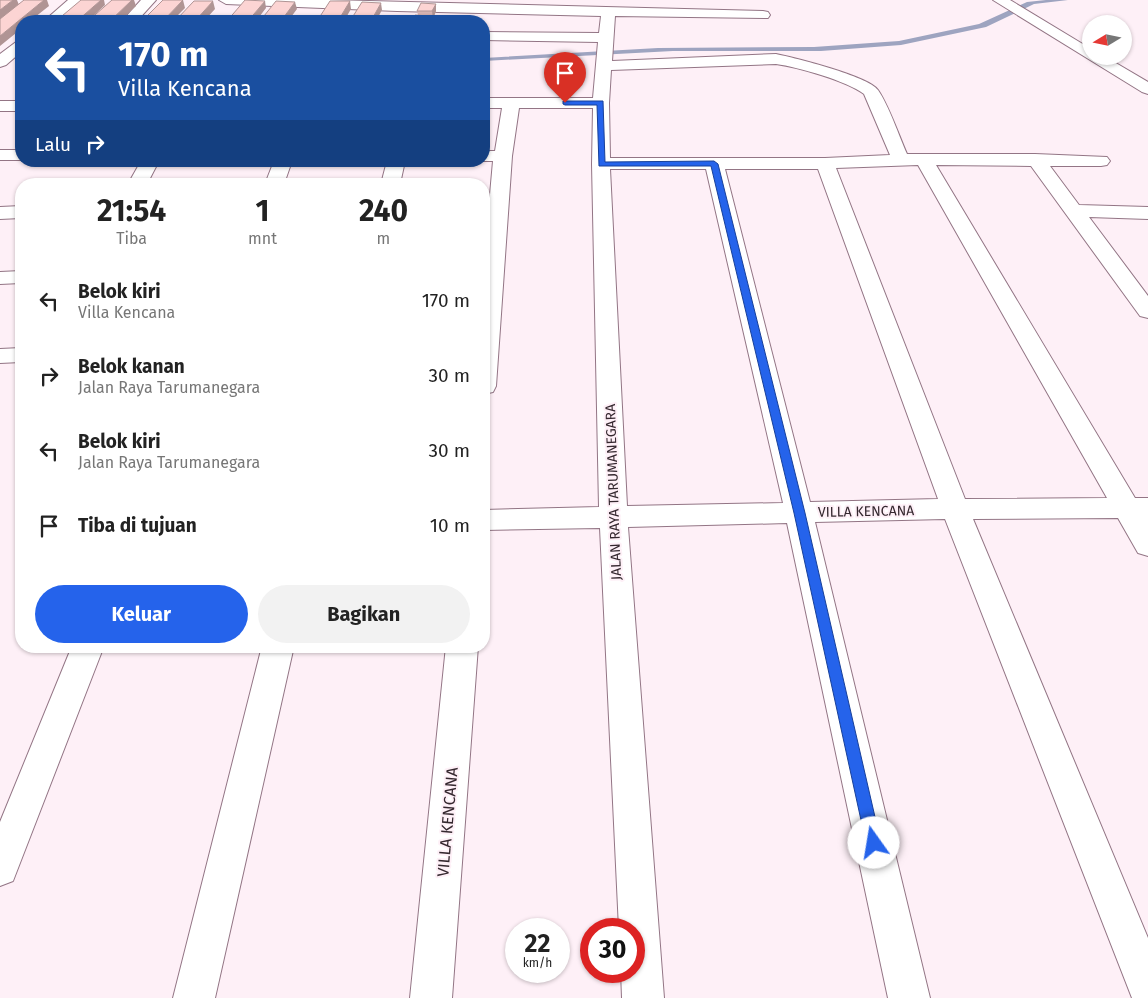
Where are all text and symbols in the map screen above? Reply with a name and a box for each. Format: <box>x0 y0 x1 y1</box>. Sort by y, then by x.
north arrow <box>1082 15 1132 65</box>
map controls <box>1082 15 1132 65</box>
text: 170 m <box>118 33 209 75</box>
icon: left <box>35 35 100 100</box>
pin <box>544 52 586 103</box>
icon: arrive <box>551 59 579 87</box>
text: Villa Kencana <box>118 75 252 102</box>
icon: right <box>81 130 109 158</box>
text: Lalu <box>35 133 71 156</box>
text: 21:54 <box>97 193 166 229</box>
text: 1 <box>256 193 269 229</box>
text: 240 <box>359 193 408 229</box>
text: Tiba <box>116 229 147 248</box>
text: mnt <box>248 229 277 248</box>
text: m <box>377 229 390 248</box>
text: Belok kiri <box>78 280 161 303</box>
icon: left <box>35 287 63 315</box>
text: 170 m <box>422 289 470 312</box>
text: Villa Kencana <box>78 303 175 322</box>
text: Belok kanan <box>78 355 185 378</box>
icon: right <box>35 362 63 390</box>
text: 30 m <box>429 364 470 387</box>
text: Jalan Raya Tarumanegara <box>78 378 260 397</box>
street label: JALAN RAYA TARUMANEGARA <box>602 404 625 580</box>
text: Belok kiri <box>78 430 161 453</box>
icon: left <box>35 437 63 465</box>
text: 30 m <box>429 439 470 462</box>
text: Jalan Raya Tarumanegara <box>78 453 260 472</box>
street label: VILLA KENCANA <box>818 502 914 521</box>
icon: arrive <box>35 512 63 540</box>
text: Tiba di tujuan <box>78 514 197 537</box>
text: 10 m <box>430 514 470 537</box>
button: Keluar <box>35 585 248 643</box>
button: Bagikan <box>258 585 470 643</box>
street label: VILLA KENCANA <box>433 766 462 878</box>
position arrow <box>847 816 899 868</box>
speed limit sign: 30 <box>580 918 645 983</box>
text: 22 <box>525 929 550 959</box>
text: km/h <box>523 956 552 970</box>

